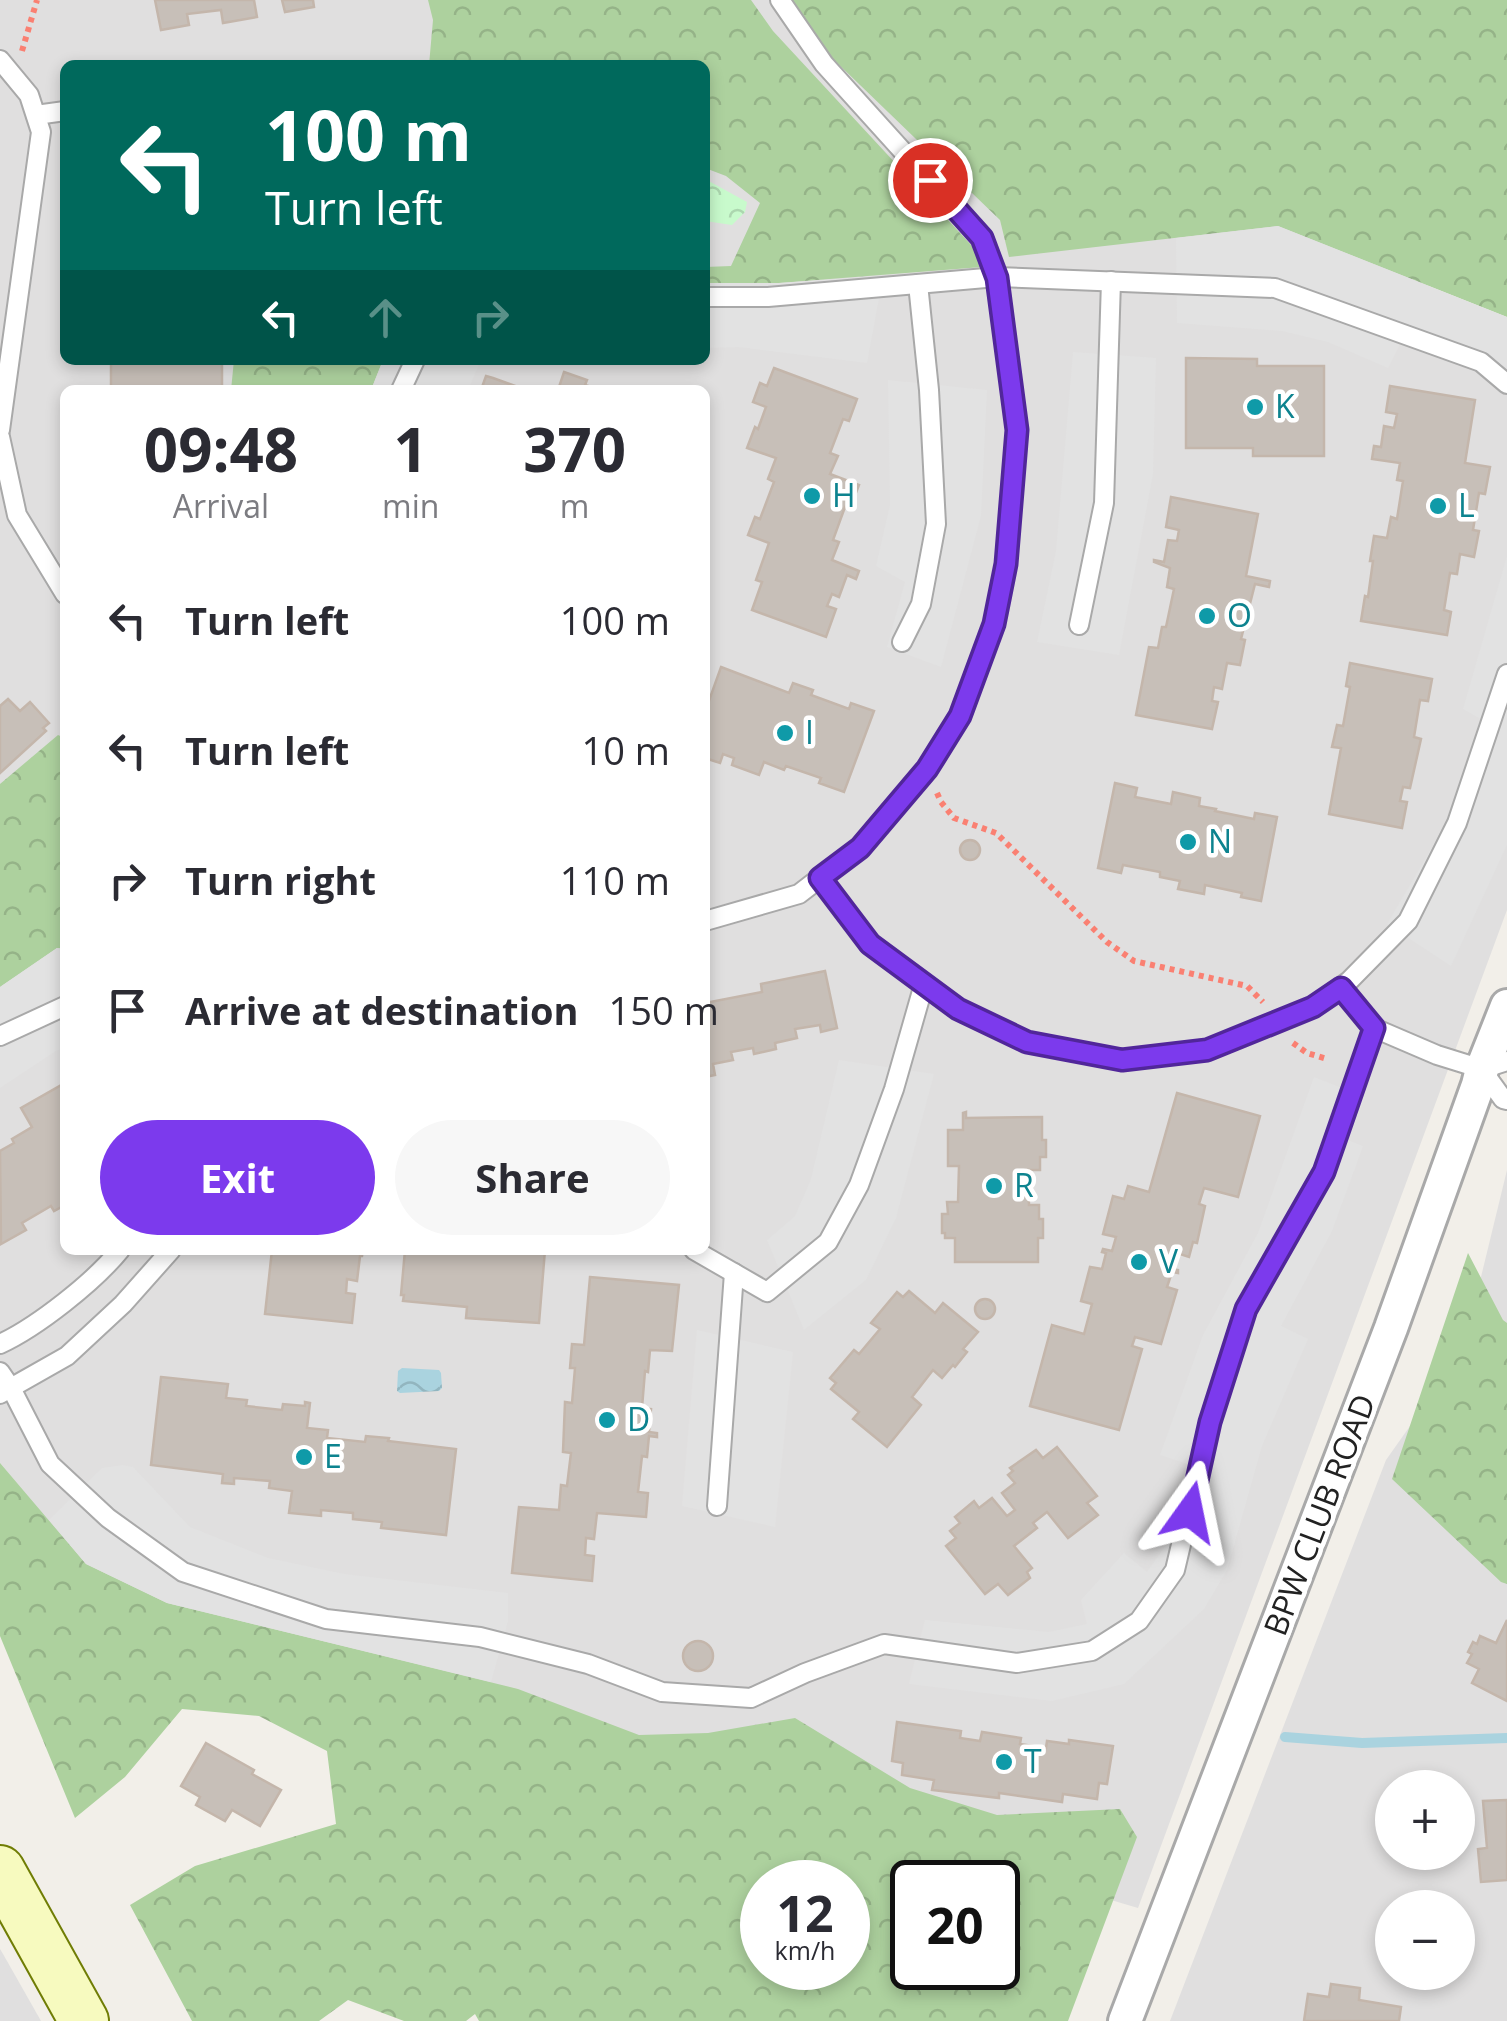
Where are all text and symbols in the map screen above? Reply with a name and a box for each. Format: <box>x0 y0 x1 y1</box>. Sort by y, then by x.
text: 100 m <box>265 86 472 182</box>
icon: left <box>100 100 230 230</box>
pin <box>888 138 973 223</box>
icon: arrive <box>903 153 958 208</box>
text: Turn left <box>265 177 443 238</box>
icon: left <box>253 290 308 345</box>
icon: ahead <box>358 290 413 345</box>
icon: right <box>463 290 518 345</box>
place label: K <box>1275 384 1295 427</box>
marker: K <box>1244 396 1266 418</box>
text: 09:48 <box>144 408 298 490</box>
text: 1 <box>394 408 428 490</box>
text: 370 <box>523 408 626 490</box>
place label: H <box>832 473 856 516</box>
place label: L <box>1458 483 1475 526</box>
text: Arrival <box>173 484 269 527</box>
text: min <box>382 484 439 527</box>
text: m <box>560 484 589 527</box>
marker: H <box>801 485 823 507</box>
marker: L <box>1427 495 1449 517</box>
icon: left <box>100 593 155 648</box>
place label: O <box>1227 593 1252 636</box>
text: Turn left <box>185 594 349 646</box>
text: 100 m <box>560 594 670 646</box>
marker: O <box>1196 605 1218 627</box>
place label: I <box>805 710 814 753</box>
marker: I <box>774 722 796 744</box>
icon: left <box>100 723 155 778</box>
text: Turn left <box>185 724 349 776</box>
text: 10 m <box>581 724 670 776</box>
place label: N <box>1208 819 1232 862</box>
marker: N <box>1177 831 1199 853</box>
icon: right <box>100 853 155 908</box>
text: Turn right <box>185 854 376 906</box>
text: 110 m <box>560 854 670 906</box>
icon: arrive <box>100 983 155 1038</box>
text: Arrive at destination <box>185 984 579 1036</box>
text: 150 m <box>609 984 719 1036</box>
button: Exit <box>100 1120 375 1235</box>
button: Share <box>395 1120 670 1235</box>
place label: R <box>1014 1163 1034 1206</box>
marker: R <box>983 1175 1005 1197</box>
place label: V <box>1159 1239 1179 1282</box>
marker: V <box>1128 1251 1150 1273</box>
street label: BPW CLUB ROAD <box>1253 1388 1384 1641</box>
place label: D <box>627 1397 650 1440</box>
marker: D <box>596 1409 618 1431</box>
place label: E <box>324 1434 342 1477</box>
marker: E <box>293 1446 315 1468</box>
position arrow <box>1138 1460 1242 1564</box>
place label: T <box>1024 1739 1042 1782</box>
marker: T <box>993 1751 1015 1773</box>
map controls <box>1375 1770 1475 1990</box>
button: + <box>1375 1770 1475 1870</box>
speed limit sign: 20 <box>890 1860 1020 1990</box>
text: 12 <box>776 1879 834 1947</box>
button: − <box>1375 1890 1475 1990</box>
text: km/h <box>775 1933 835 1967</box>

